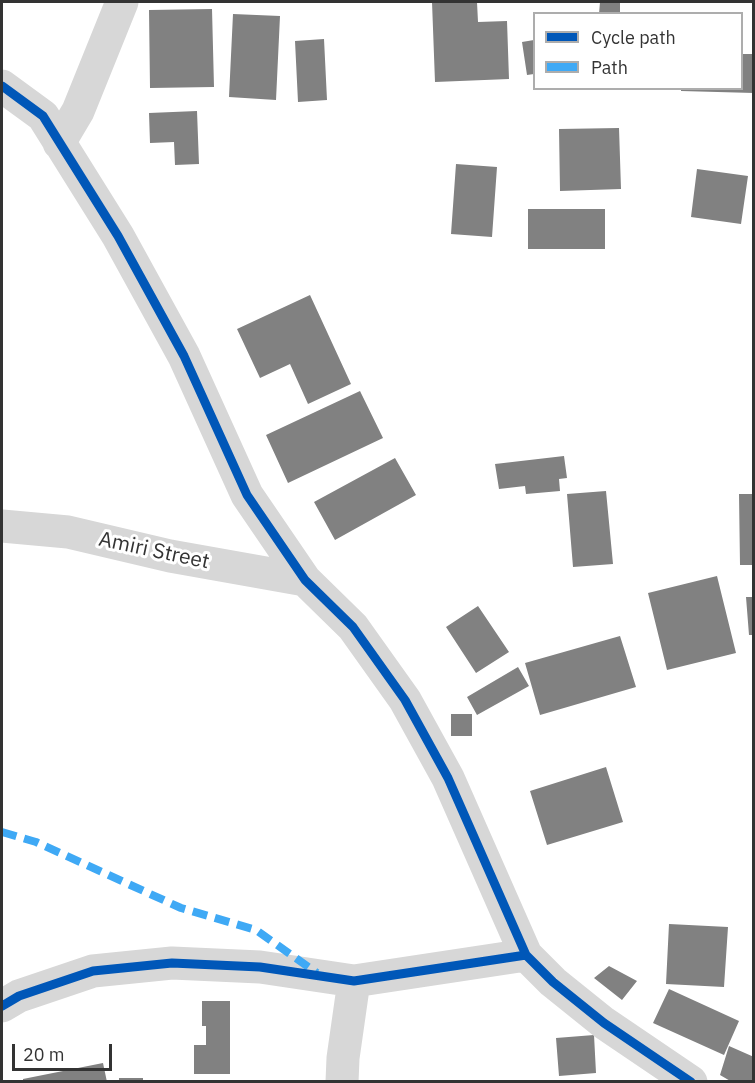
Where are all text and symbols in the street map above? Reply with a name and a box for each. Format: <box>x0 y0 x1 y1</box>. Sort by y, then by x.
legend <box>533 12 743 90</box>
text: Cycle path <box>591 26 676 49</box>
text: Path <box>591 56 628 79</box>
street label: Amiri Street <box>96 527 212 575</box>
scale bar <box>15 1032 116 1070</box>
text: 20 m <box>23 1043 65 1066</box>

